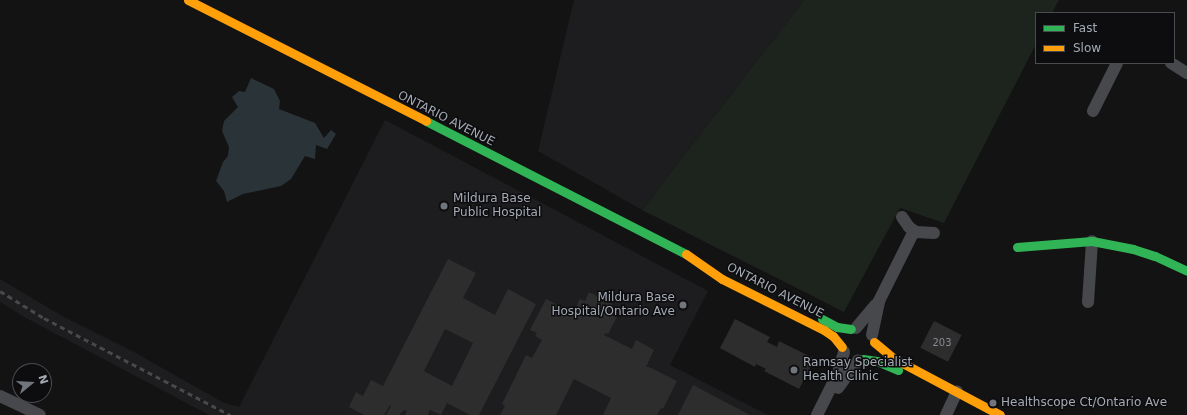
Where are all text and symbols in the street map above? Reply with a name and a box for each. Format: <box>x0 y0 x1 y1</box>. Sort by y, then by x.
legend <box>1035 12 1175 64</box>
text: Fast <box>1073 21 1097 35</box>
text: Slow <box>1073 41 1101 55</box>
street label: ONTARIO AVENUE <box>395 88 497 150</box>
place label: Mildura Base Public Hospital <box>453 192 541 220</box>
marker: Mildura Base Public Hospital <box>438 200 450 212</box>
street label: ONTARIO AVENUE <box>724 260 826 322</box>
place label: Mildura Base Hospital/Ontario Ave <box>551 291 675 319</box>
marker: Mildura Base Hospital/Ontario Ave <box>678 300 688 310</box>
house number: 203 <box>932 337 952 349</box>
place label: Ramsay Specialist Health Clinic <box>803 356 912 384</box>
north arrow <box>12 363 52 403</box>
marker: Ramsay Specialist Health Clinic <box>788 364 800 376</box>
text: N <box>35 373 51 386</box>
place label: Healthscope Ct/Ontario Ave <box>1001 396 1167 410</box>
marker: Healthscope Ct/Ontario Ave <box>988 398 998 408</box>

